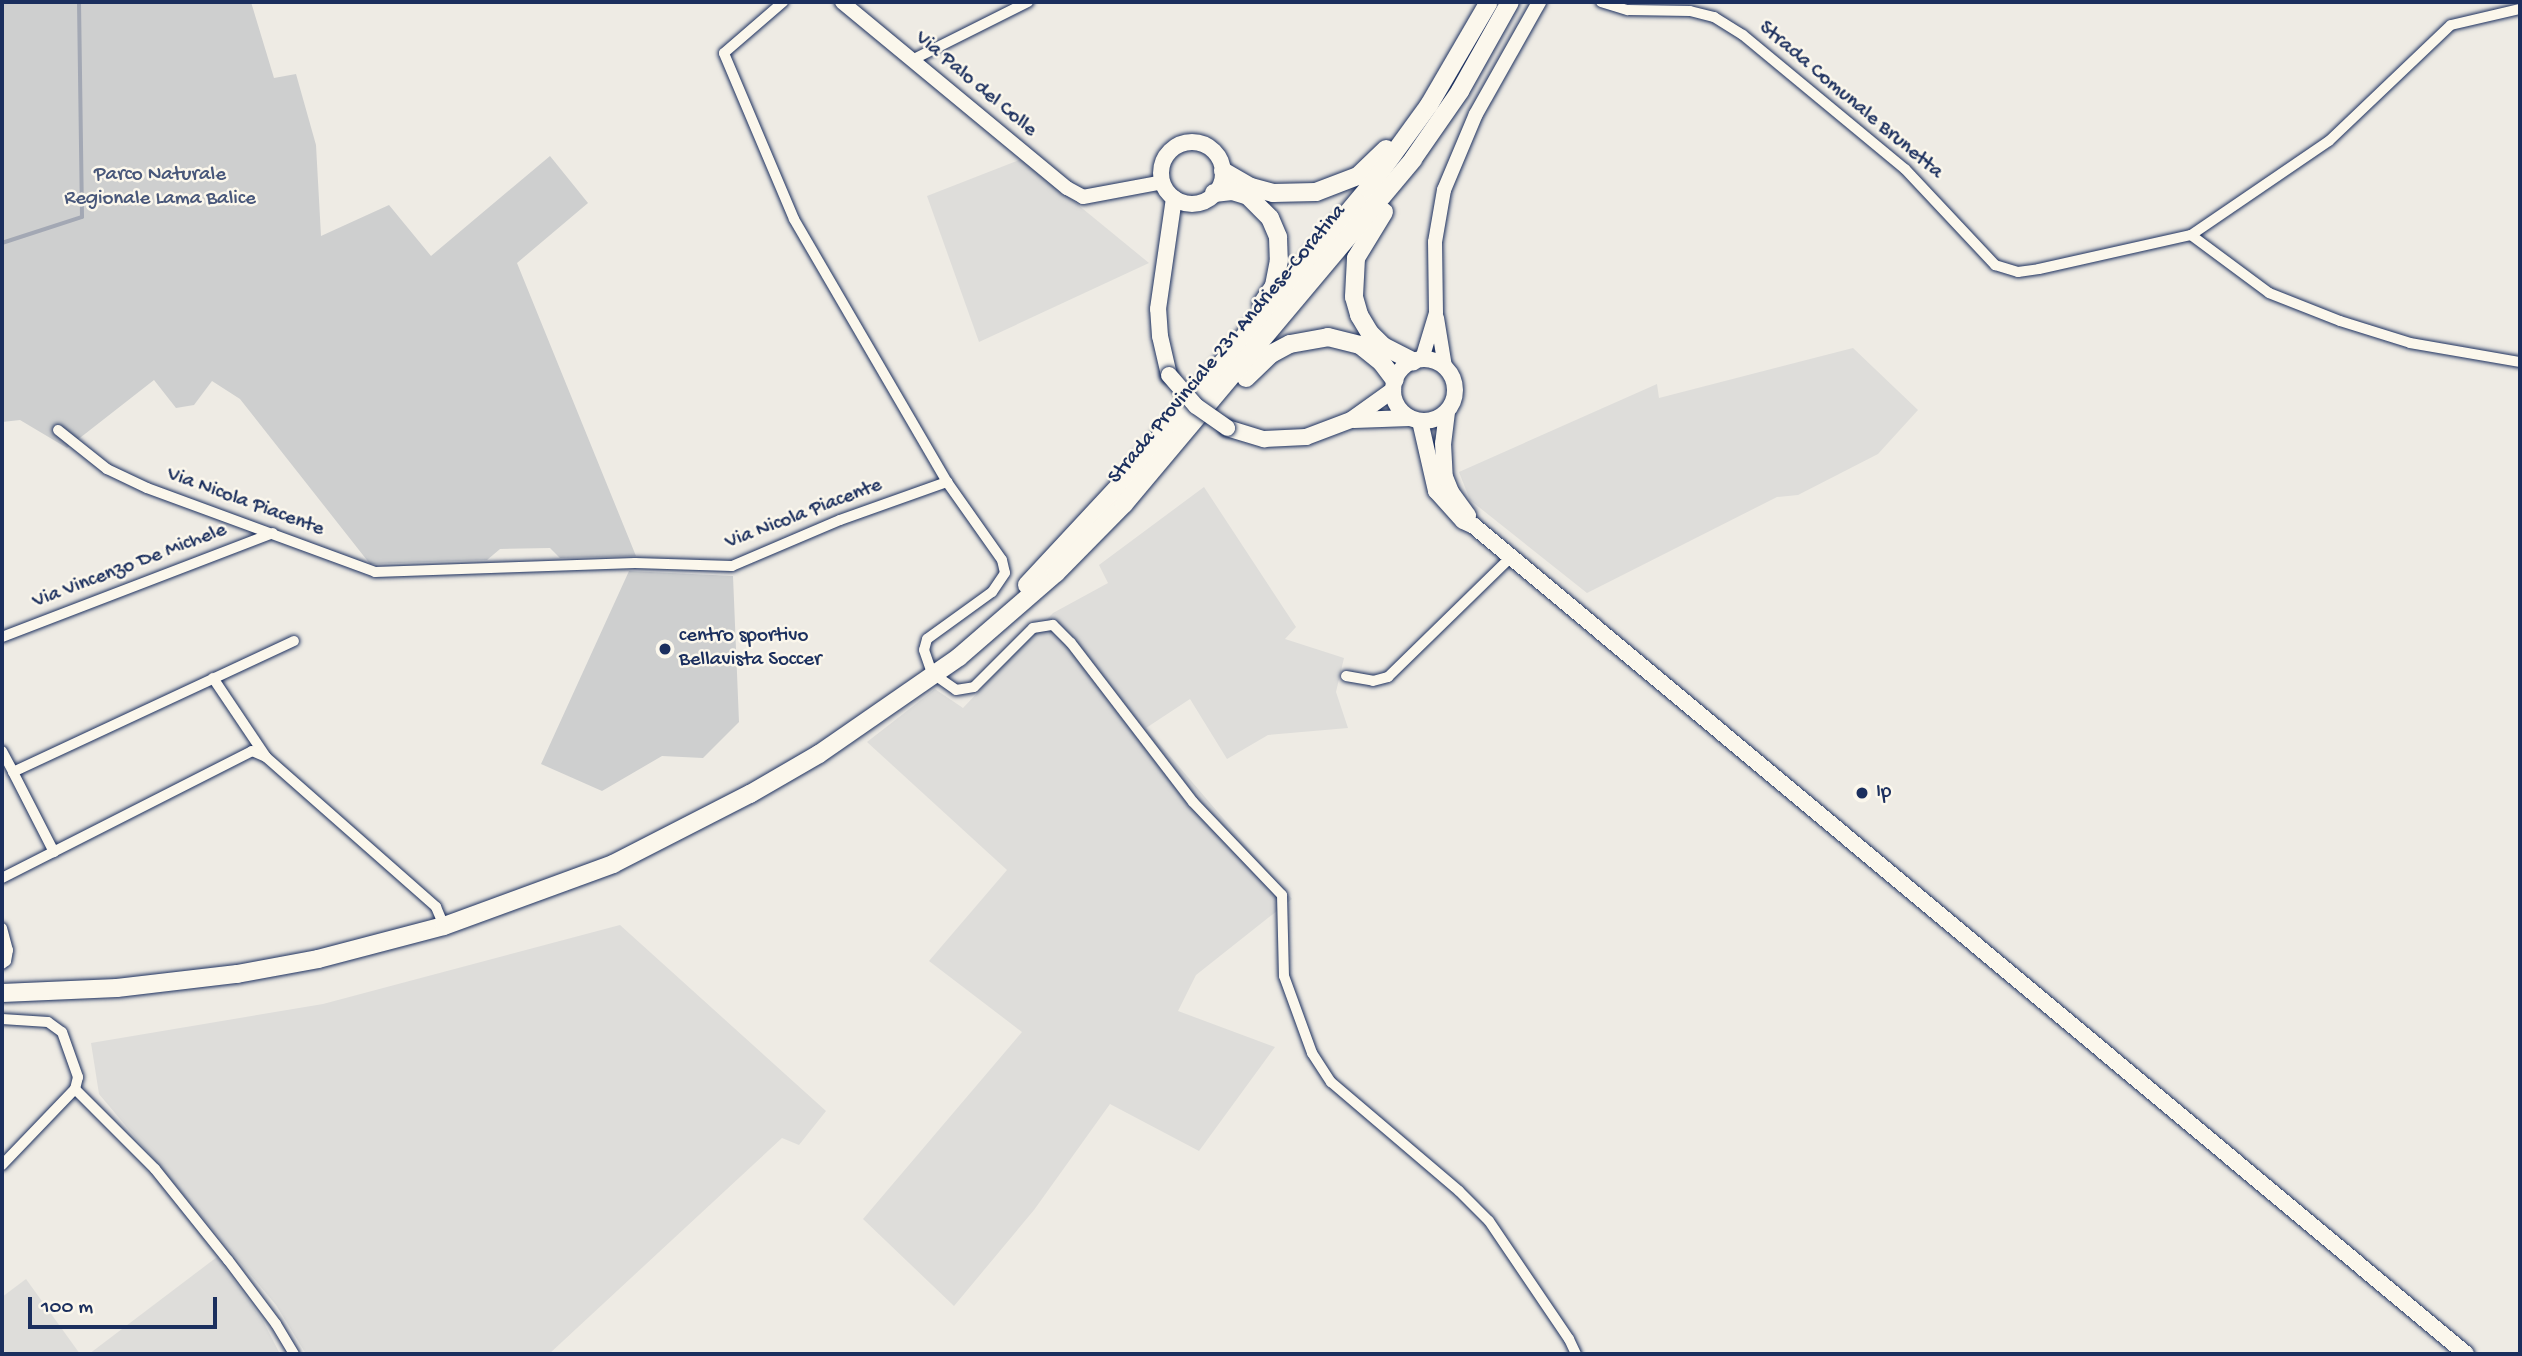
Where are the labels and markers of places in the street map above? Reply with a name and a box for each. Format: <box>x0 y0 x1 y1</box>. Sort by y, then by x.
place label: centro sportivo Bellavista Soccer <box>679 624 821 674</box>
marker: centro sportivo Bellavista Soccer <box>657 641 673 657</box>
place label: Ip <box>1876 780 1891 806</box>
marker: Ip <box>1854 785 1870 801</box>

